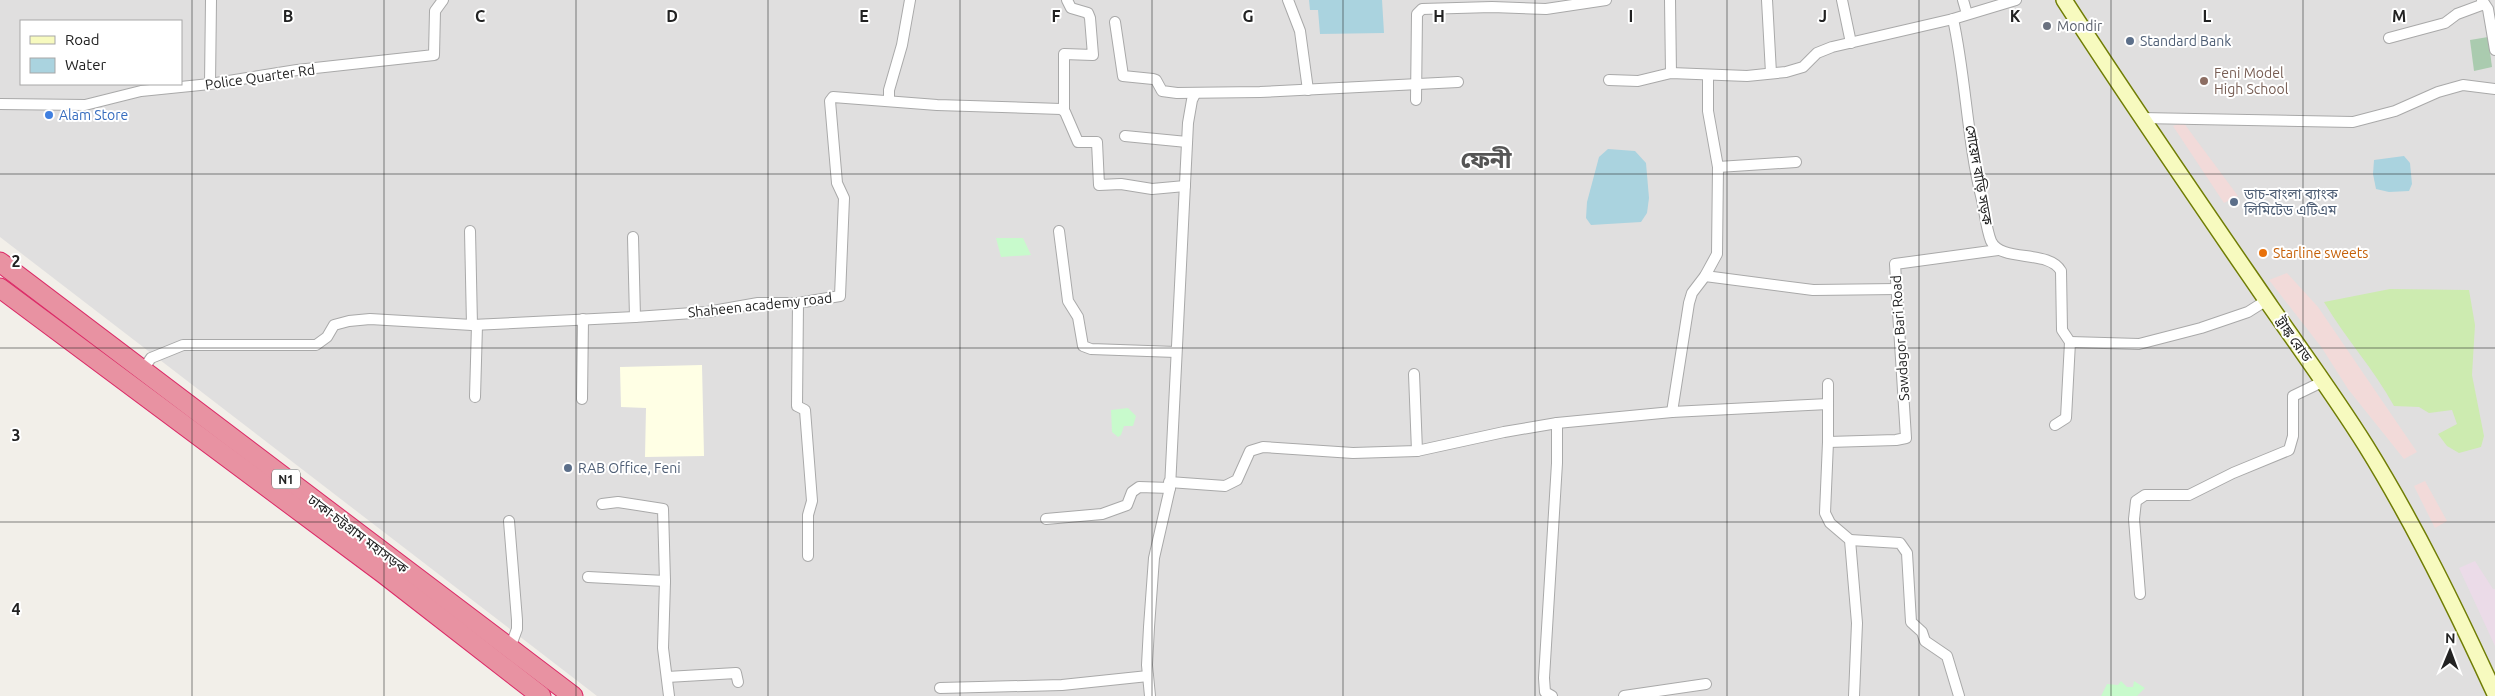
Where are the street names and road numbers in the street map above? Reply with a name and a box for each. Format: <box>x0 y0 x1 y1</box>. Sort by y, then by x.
street label: Police Quarter Rd <box>204 61 316 93</box>
street label: সোয়েদ বাড়ি সড়ক <box>1962 124 1996 227</box>
street label: Sawdagor Bari Road <box>1888 275 1912 401</box>
street label: Shaheen academy road <box>687 289 833 321</box>
street label: ট্রাঙ্ক রোড <box>2272 313 2316 365</box>
road number: N1 <box>272 469 300 488</box>
street label: ঢাকা-চট্টগ্রাম মহাসড়ক <box>304 491 412 577</box>

